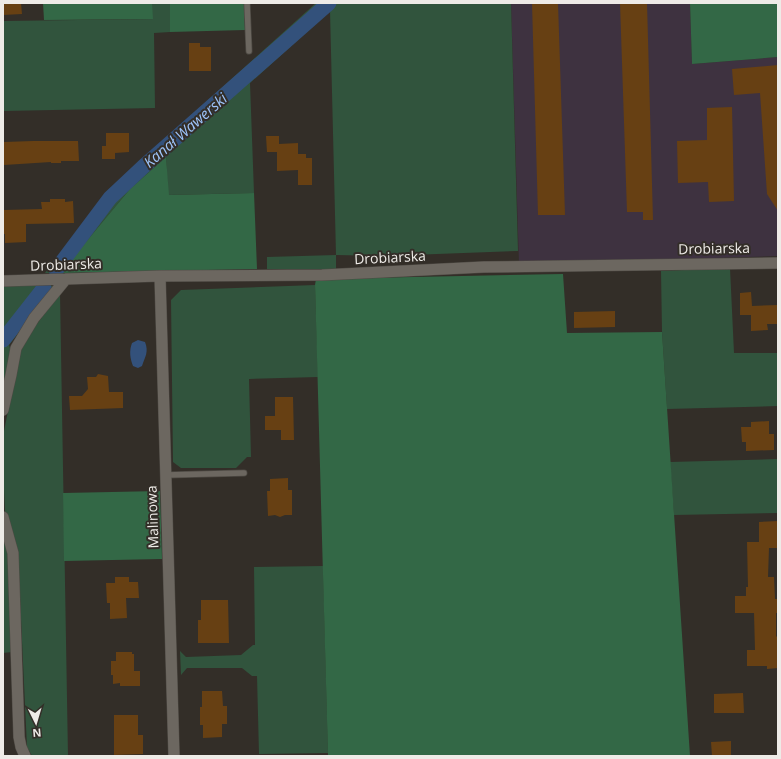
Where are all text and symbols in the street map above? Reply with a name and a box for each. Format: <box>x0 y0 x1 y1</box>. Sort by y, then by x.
water label: Kanał Wawerski <box>139 88 231 172</box>
street label: Drobiarska <box>678 238 750 258</box>
street label: Drobiarska <box>354 246 426 268</box>
street label: Drobiarska <box>30 253 102 275</box>
street label: Malinowa <box>141 485 163 549</box>
north arrow <box>16 703 56 743</box>
text: N <box>32 726 42 741</box>

